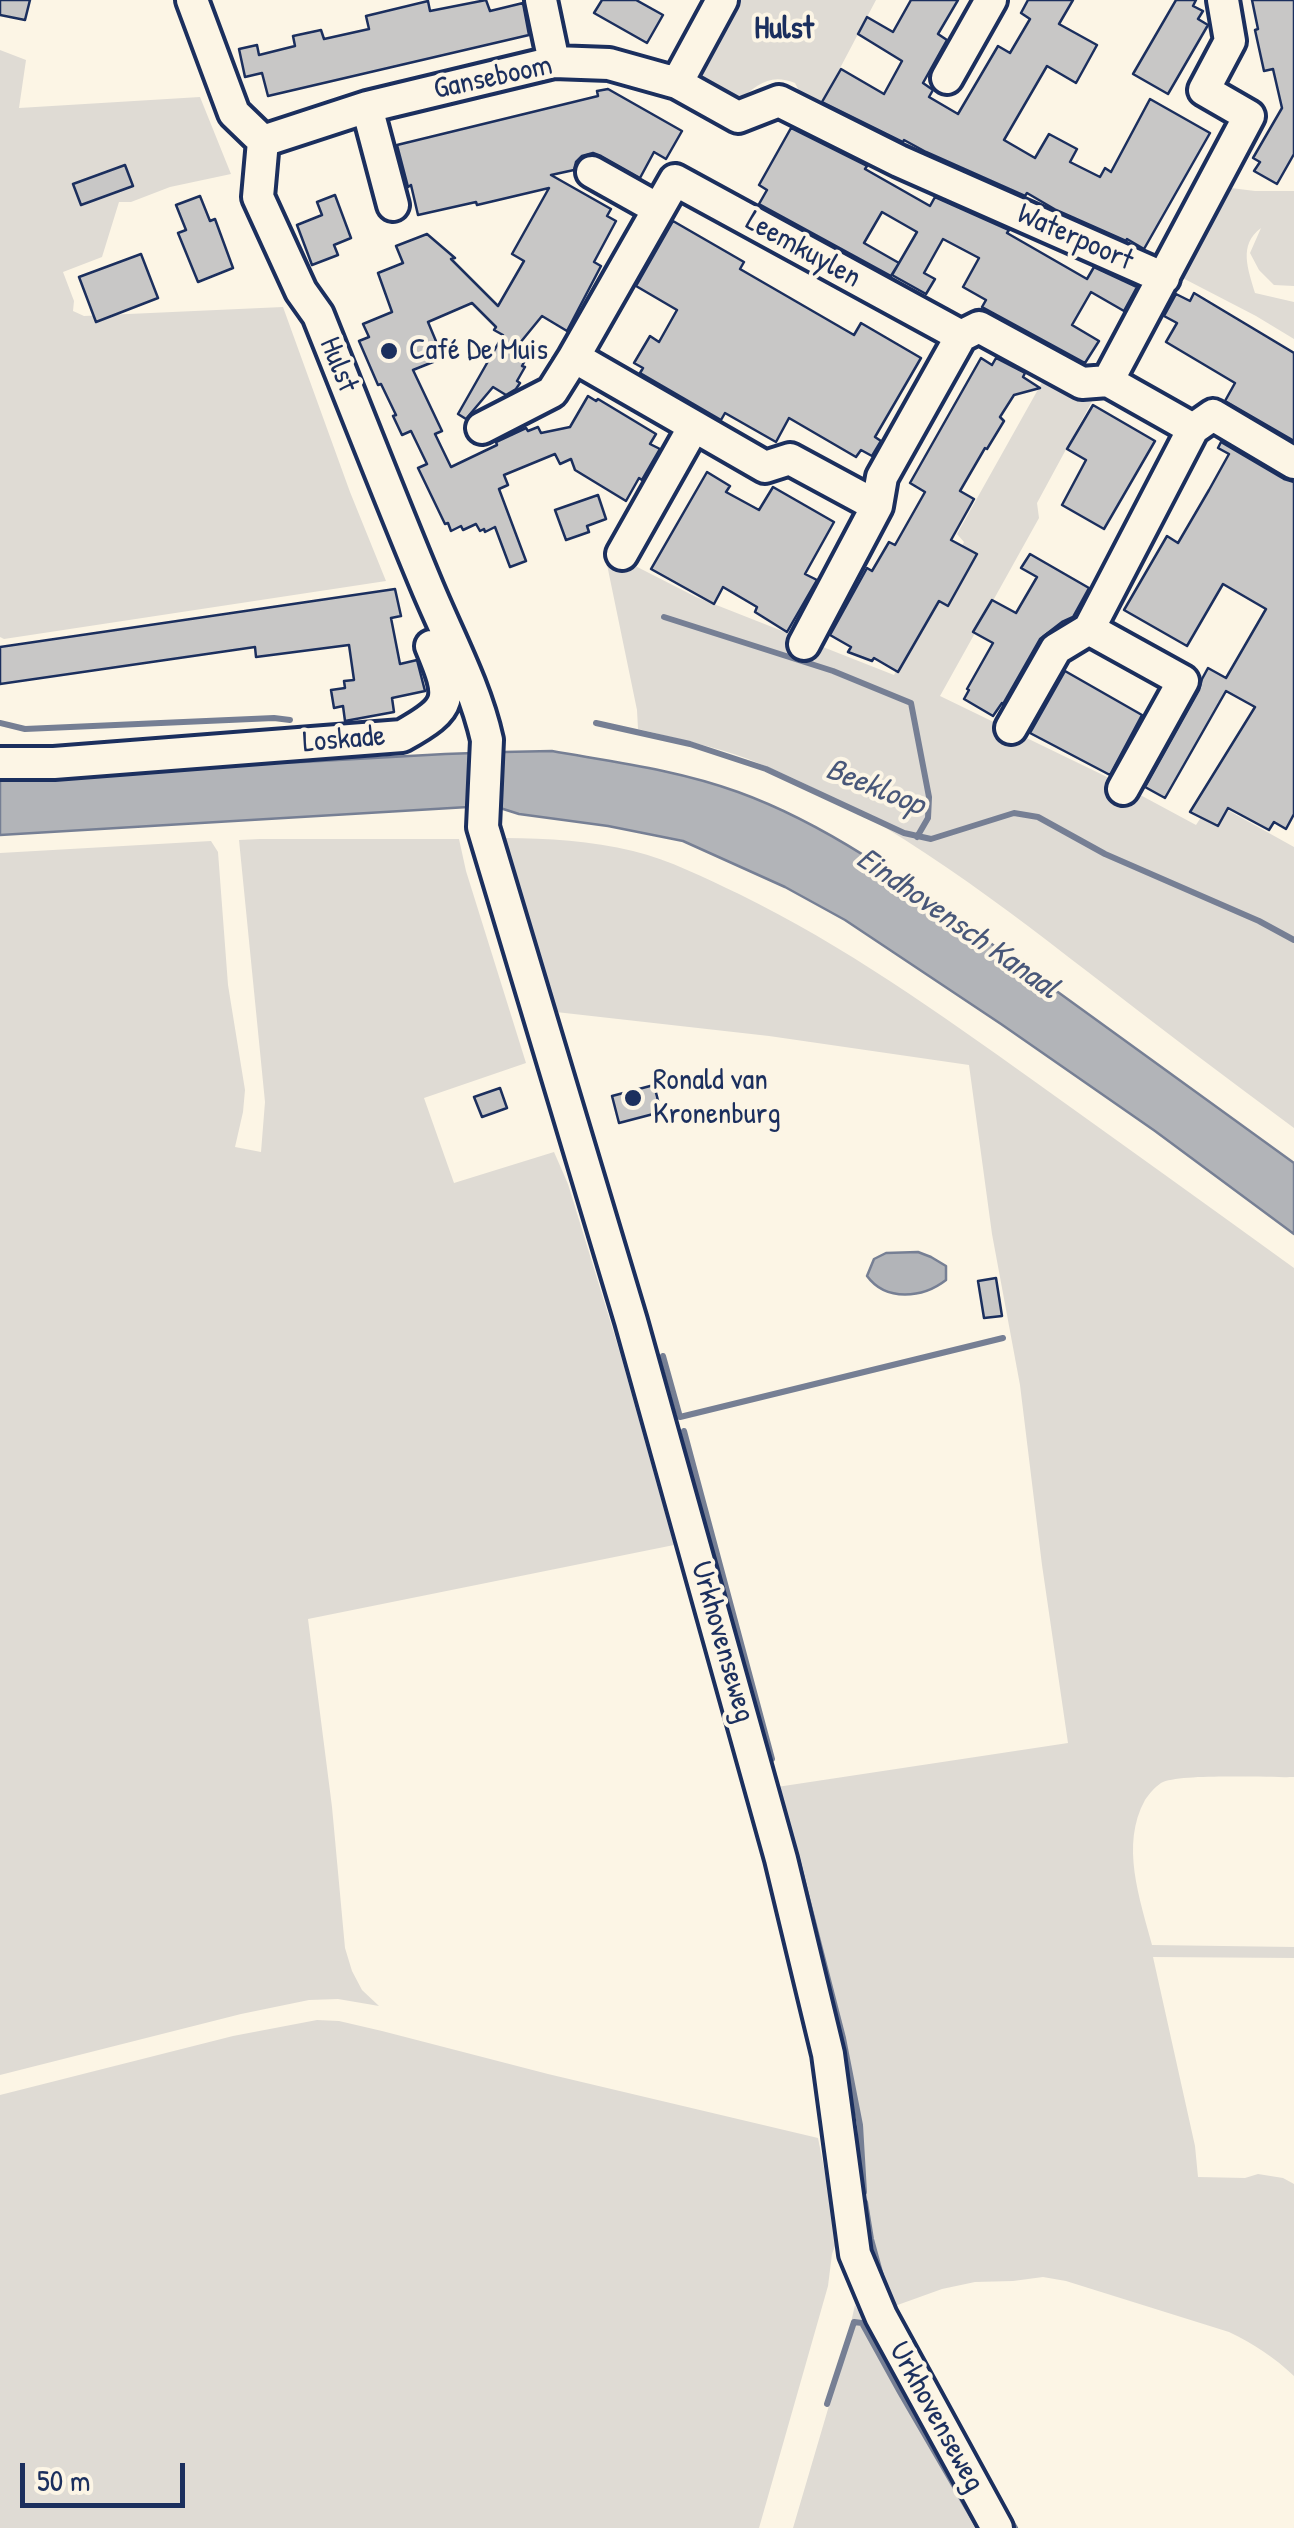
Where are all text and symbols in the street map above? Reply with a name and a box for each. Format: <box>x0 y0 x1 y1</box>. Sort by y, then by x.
district label: Hulst <box>754 10 814 48</box>
street label: Ganseboom <box>430 48 556 108</box>
street label: Waterpoort <box>1012 197 1138 279</box>
street label: Leemkuylen <box>739 204 867 296</box>
street label: Hulst <box>311 332 365 398</box>
place label: Café De Muis <box>409 333 548 369</box>
marker: Café De Muis <box>378 340 400 362</box>
street label: Loskade <box>301 718 387 762</box>
water label: Beekloop <box>820 751 930 825</box>
water label: Eindhovensch Kanaal <box>849 840 1065 1008</box>
place label: Ronald van Kronenburg <box>653 1063 781 1134</box>
marker: Ronald van Kronenburg <box>622 1087 644 1109</box>
street label: Urkhovenseweg <box>682 1558 762 1726</box>
street label: Urkhovenseweg <box>880 2336 992 2498</box>
scale bar <box>25 2443 190 2505</box>
text: 50 m <box>37 2460 90 2500</box>

